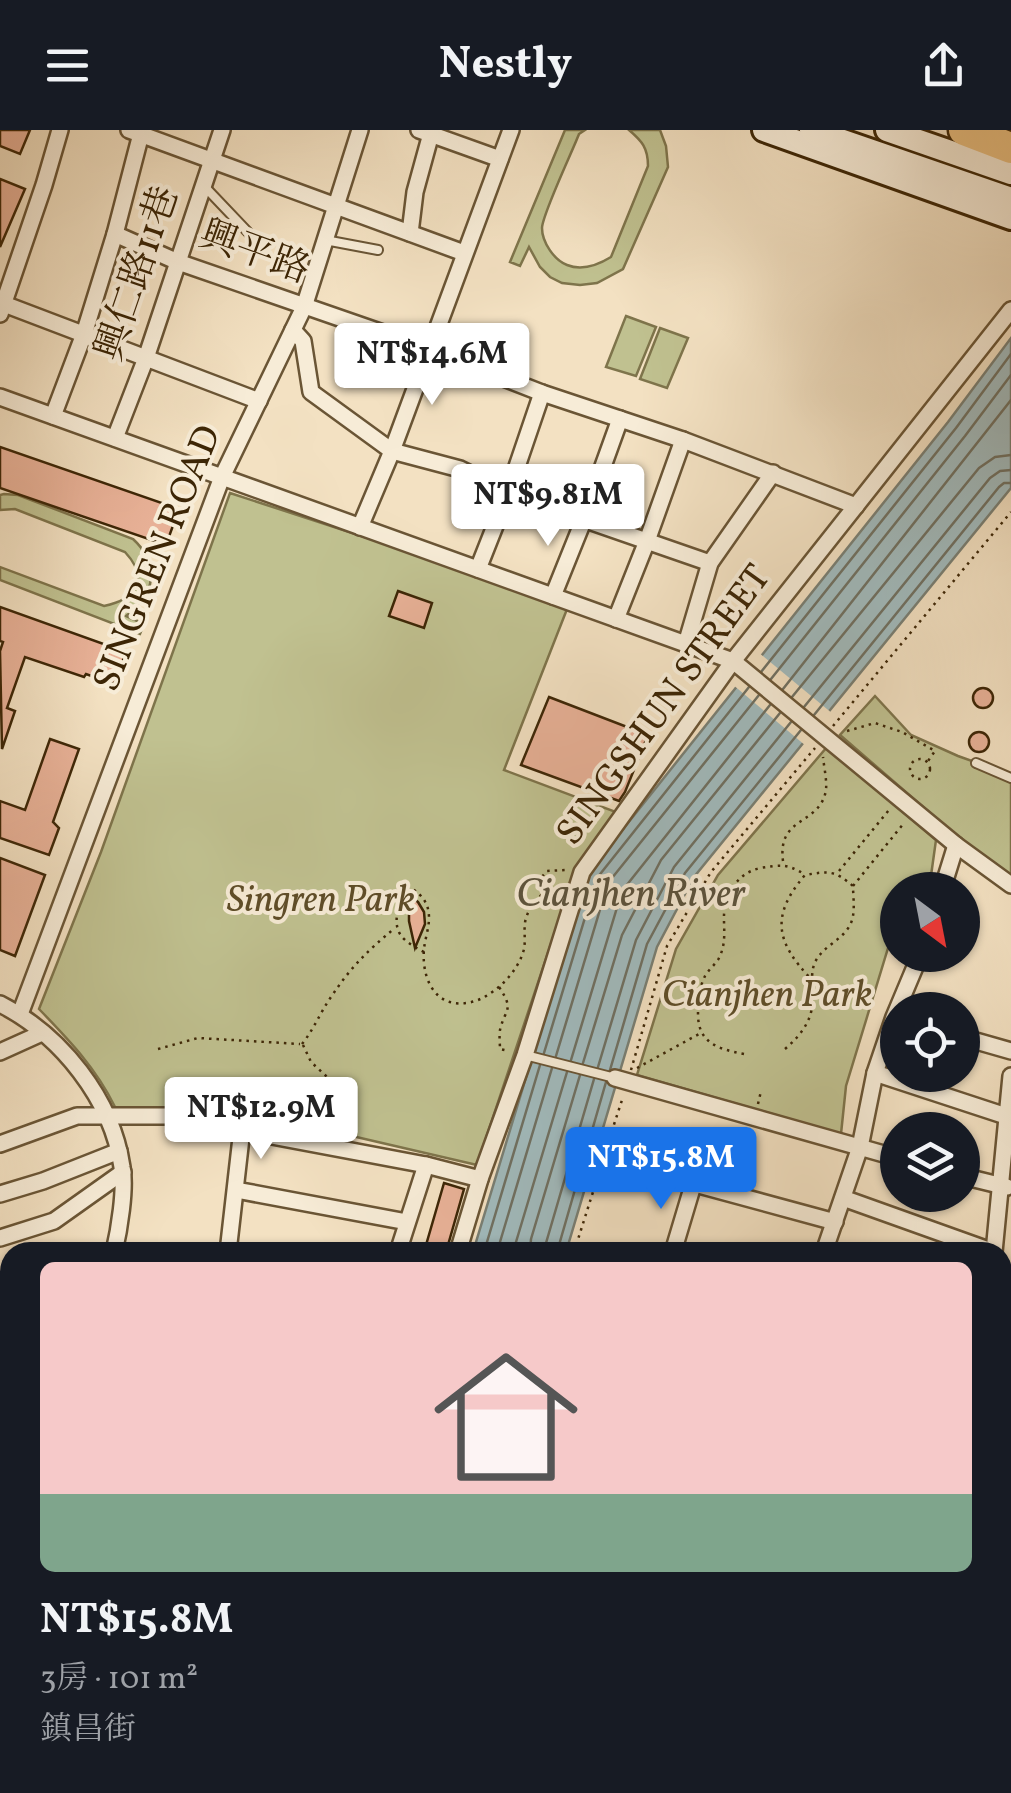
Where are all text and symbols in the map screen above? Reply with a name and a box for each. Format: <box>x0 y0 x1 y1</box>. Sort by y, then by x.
text: Nestly <box>439 34 572 97</box>
icon: menu <box>40 38 95 93</box>
icon: share <box>916 38 971 93</box>
street label: 興仁路11巷 <box>84 180 194 368</box>
street label: 興平路 <box>191 210 317 298</box>
pin: NT$14.6M <box>329 323 535 408</box>
text: NT$14.6M <box>356 333 508 377</box>
street label: SINGREN ROAD <box>82 418 236 700</box>
pin: NT$9.81M <box>445 464 651 549</box>
text: NT$9.81M <box>473 474 623 518</box>
street label: SINGSHUN STREET <box>545 555 785 857</box>
water label: Cianjhen River <box>516 868 747 924</box>
north arrow <box>880 872 980 972</box>
map controls <box>880 872 980 1212</box>
park label: Singren Park <box>227 875 415 928</box>
park label: Cianjhen Park <box>662 970 872 1023</box>
button: locate <box>880 992 980 1092</box>
pin: NT$12.9M <box>158 1077 364 1162</box>
text: NT$12.9M <box>187 1087 335 1131</box>
button: layers <box>880 1112 980 1212</box>
pin: NT$15.8M <box>558 1127 764 1212</box>
text: NT$15.8M <box>587 1137 735 1181</box>
icon: home <box>416 1327 596 1507</box>
text: NT$15.8M <box>40 1592 233 1651</box>
text: 3房 · 101 m² <box>40 1658 198 1702</box>
text: 鎮昌街 <box>40 1709 136 1753</box>

